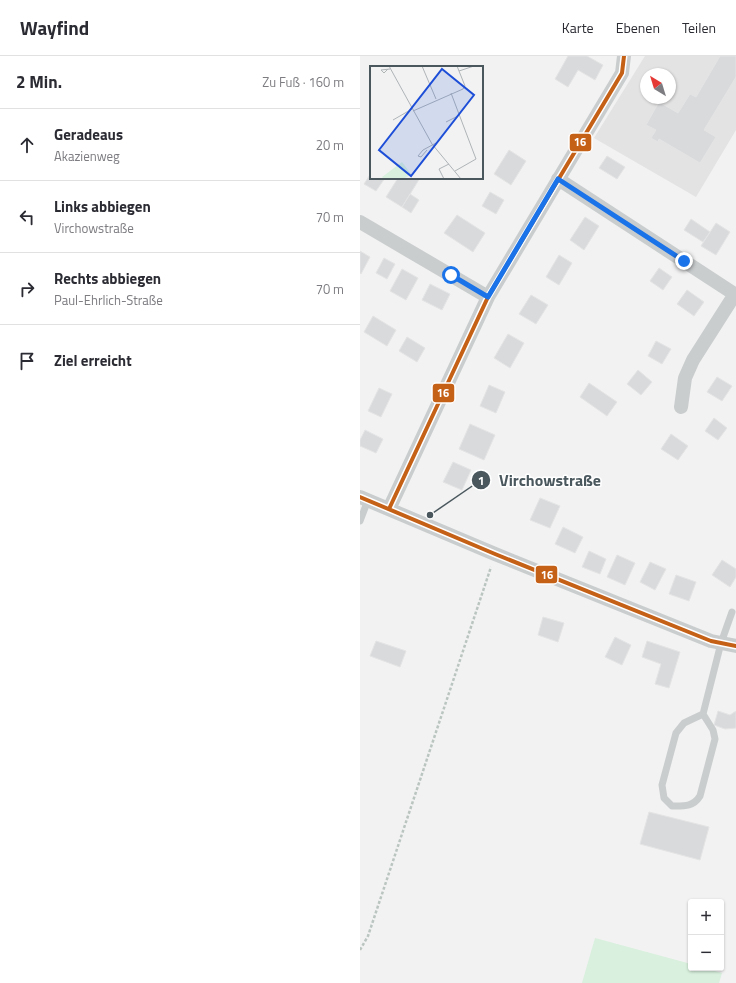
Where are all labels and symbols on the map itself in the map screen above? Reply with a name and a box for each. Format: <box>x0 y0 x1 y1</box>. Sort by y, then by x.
inset map <box>370 66 483 179</box>
north arrow <box>640 68 676 104</box>
line badge: 16 <box>569 133 592 152</box>
text: 16 <box>574 134 586 150</box>
route end <box>675 252 693 270</box>
route start <box>442 266 460 284</box>
line badge: 16 <box>432 383 455 403</box>
text: 16 <box>437 385 449 401</box>
callout: Virchowstraße <box>471 466 609 494</box>
text: Virchowstraße <box>499 468 601 492</box>
text: 1 <box>478 471 484 490</box>
line badge: 16 <box>535 565 558 584</box>
text: 16 <box>541 567 553 583</box>

